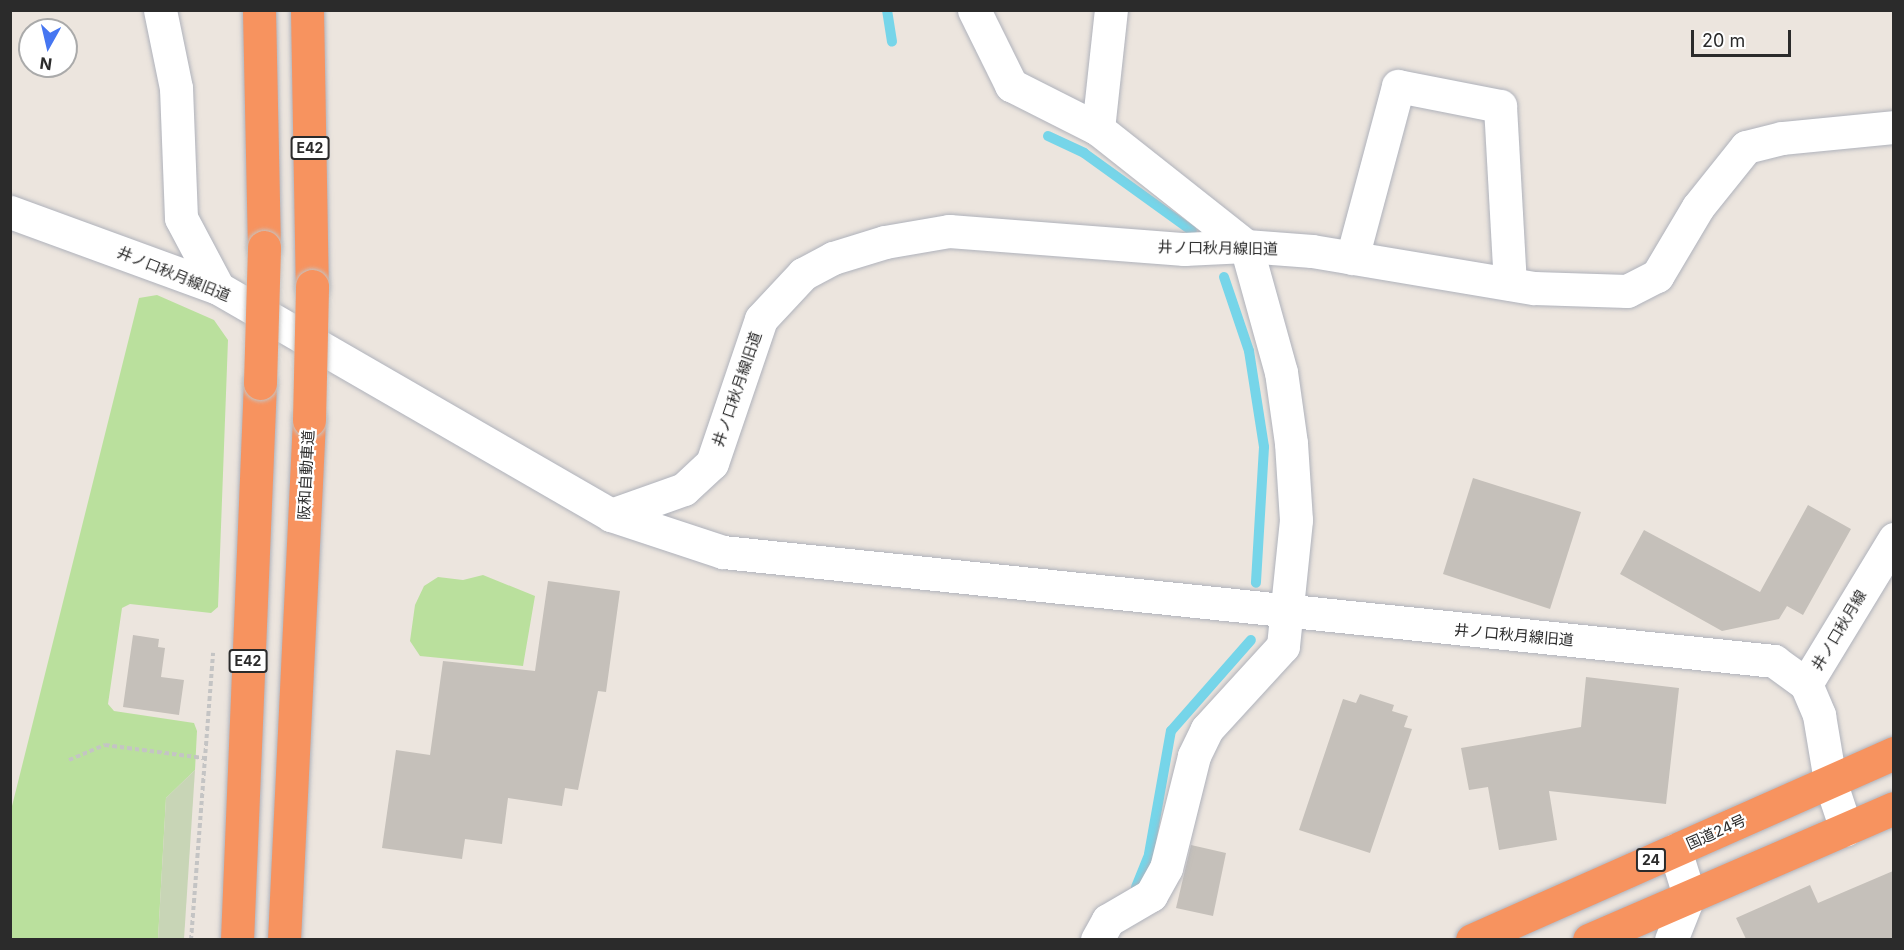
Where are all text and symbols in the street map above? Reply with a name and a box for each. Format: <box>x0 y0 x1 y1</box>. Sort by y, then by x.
north arrow <box>18 18 78 78</box>
scale bar <box>1694 18 1794 56</box>
text: 20 m <box>1702 30 1745 51</box>
text: N <box>38 53 53 75</box>
road number: E42 <box>290 137 330 159</box>
street label: 井ノ口秋月線旧道 <box>1158 238 1278 258</box>
street label: 井ノ口秋月線旧道 <box>115 243 233 305</box>
street label: 井ノ口秋月線旧道 <box>709 329 765 449</box>
street label: 阪和自動車道 <box>295 430 317 520</box>
street label: 井ノ口秋月線 <box>1808 587 1870 673</box>
street label: 井ノ口秋月線旧道 <box>1453 621 1575 649</box>
road number: E42 <box>228 650 268 672</box>
street label: 国道24号 <box>1683 811 1749 853</box>
road number: 24 <box>1634 849 1668 871</box>

